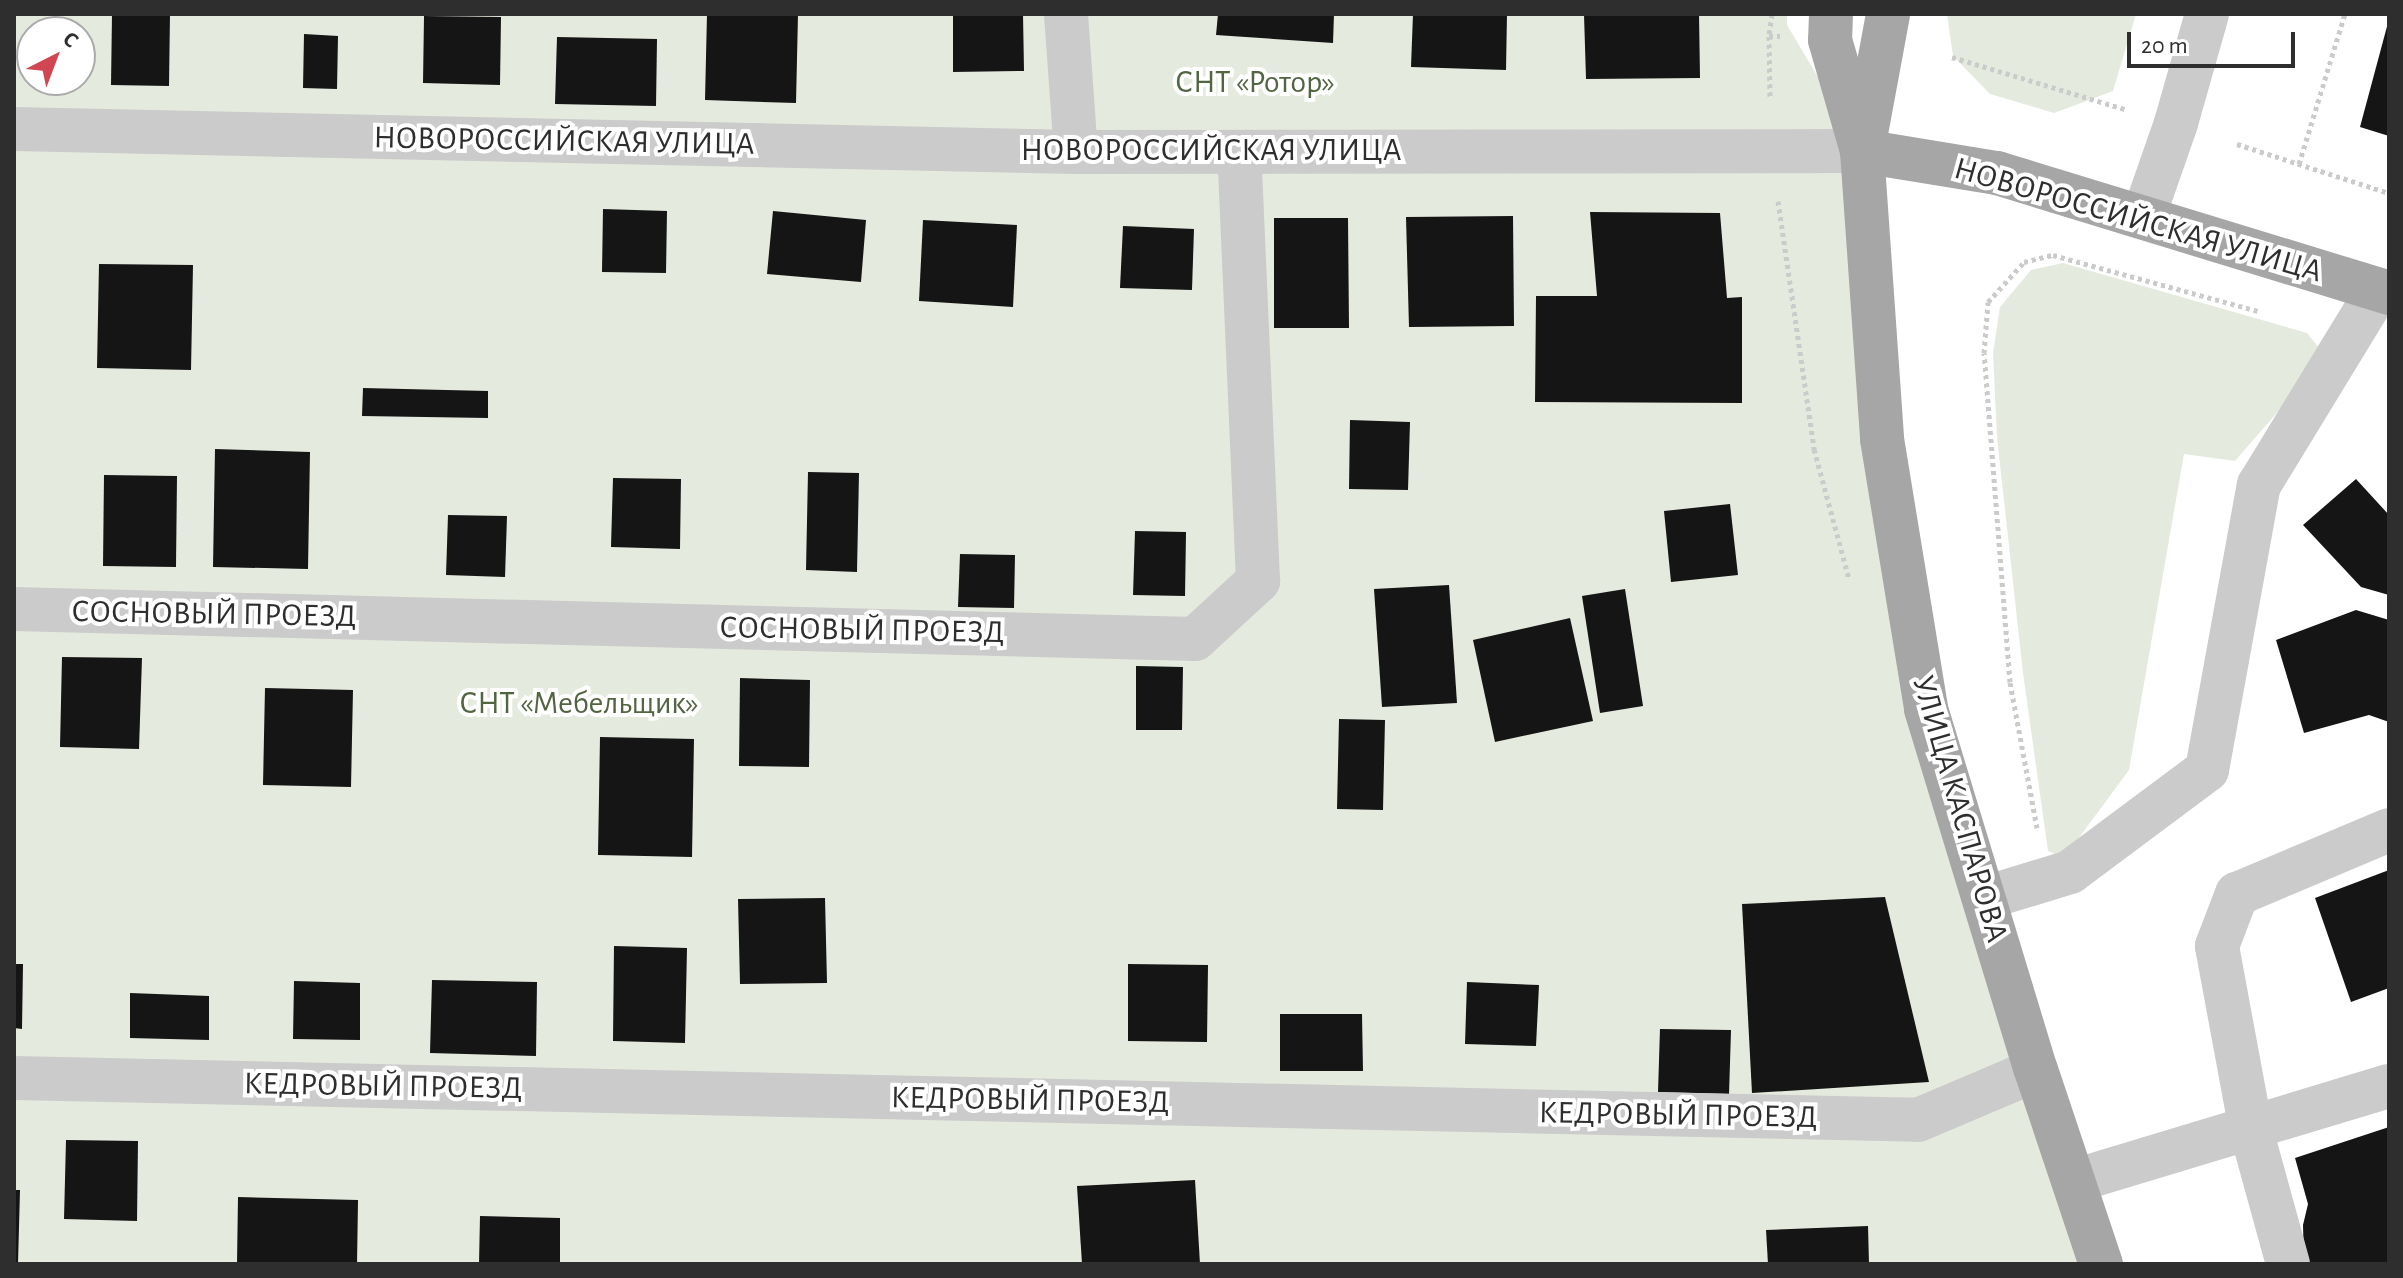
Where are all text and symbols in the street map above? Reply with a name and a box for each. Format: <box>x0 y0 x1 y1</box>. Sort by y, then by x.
north arrow <box>16 16 96 96</box>
scale bar <box>2131 16 2299 66</box>
text: С <box>59 27 83 52</box>
text: 20 m <box>2141 34 2188 58</box>
park label: СНТ «Ротор» <box>1175 63 1335 101</box>
street label: НОВОРОССИЙСКАЯ УЛИЦА <box>373 118 755 164</box>
street label: НОВОРОССИЙСКАЯ УЛИЦА <box>1021 131 1401 169</box>
street label: НОВОРОССИЙСКАЯ УЛИЦА <box>1950 149 2326 291</box>
street label: СОСНОВЫЙ ПРОЕЗД <box>71 592 357 636</box>
street label: СОСНОВЫЙ ПРОЕЗД <box>719 608 1005 652</box>
street label: УЛИЦА КАСПАРОВА <box>1904 671 2016 947</box>
park label: СНТ «Мебельщик» <box>459 684 699 722</box>
street label: КЕДРОВЫЙ ПРОЕЗД <box>243 1064 523 1108</box>
street label: КЕДРОВЫЙ ПРОЕЗД <box>890 1078 1170 1122</box>
street label: КЕДРОВЫЙ ПРОЕЗД <box>1538 1093 1818 1137</box>

